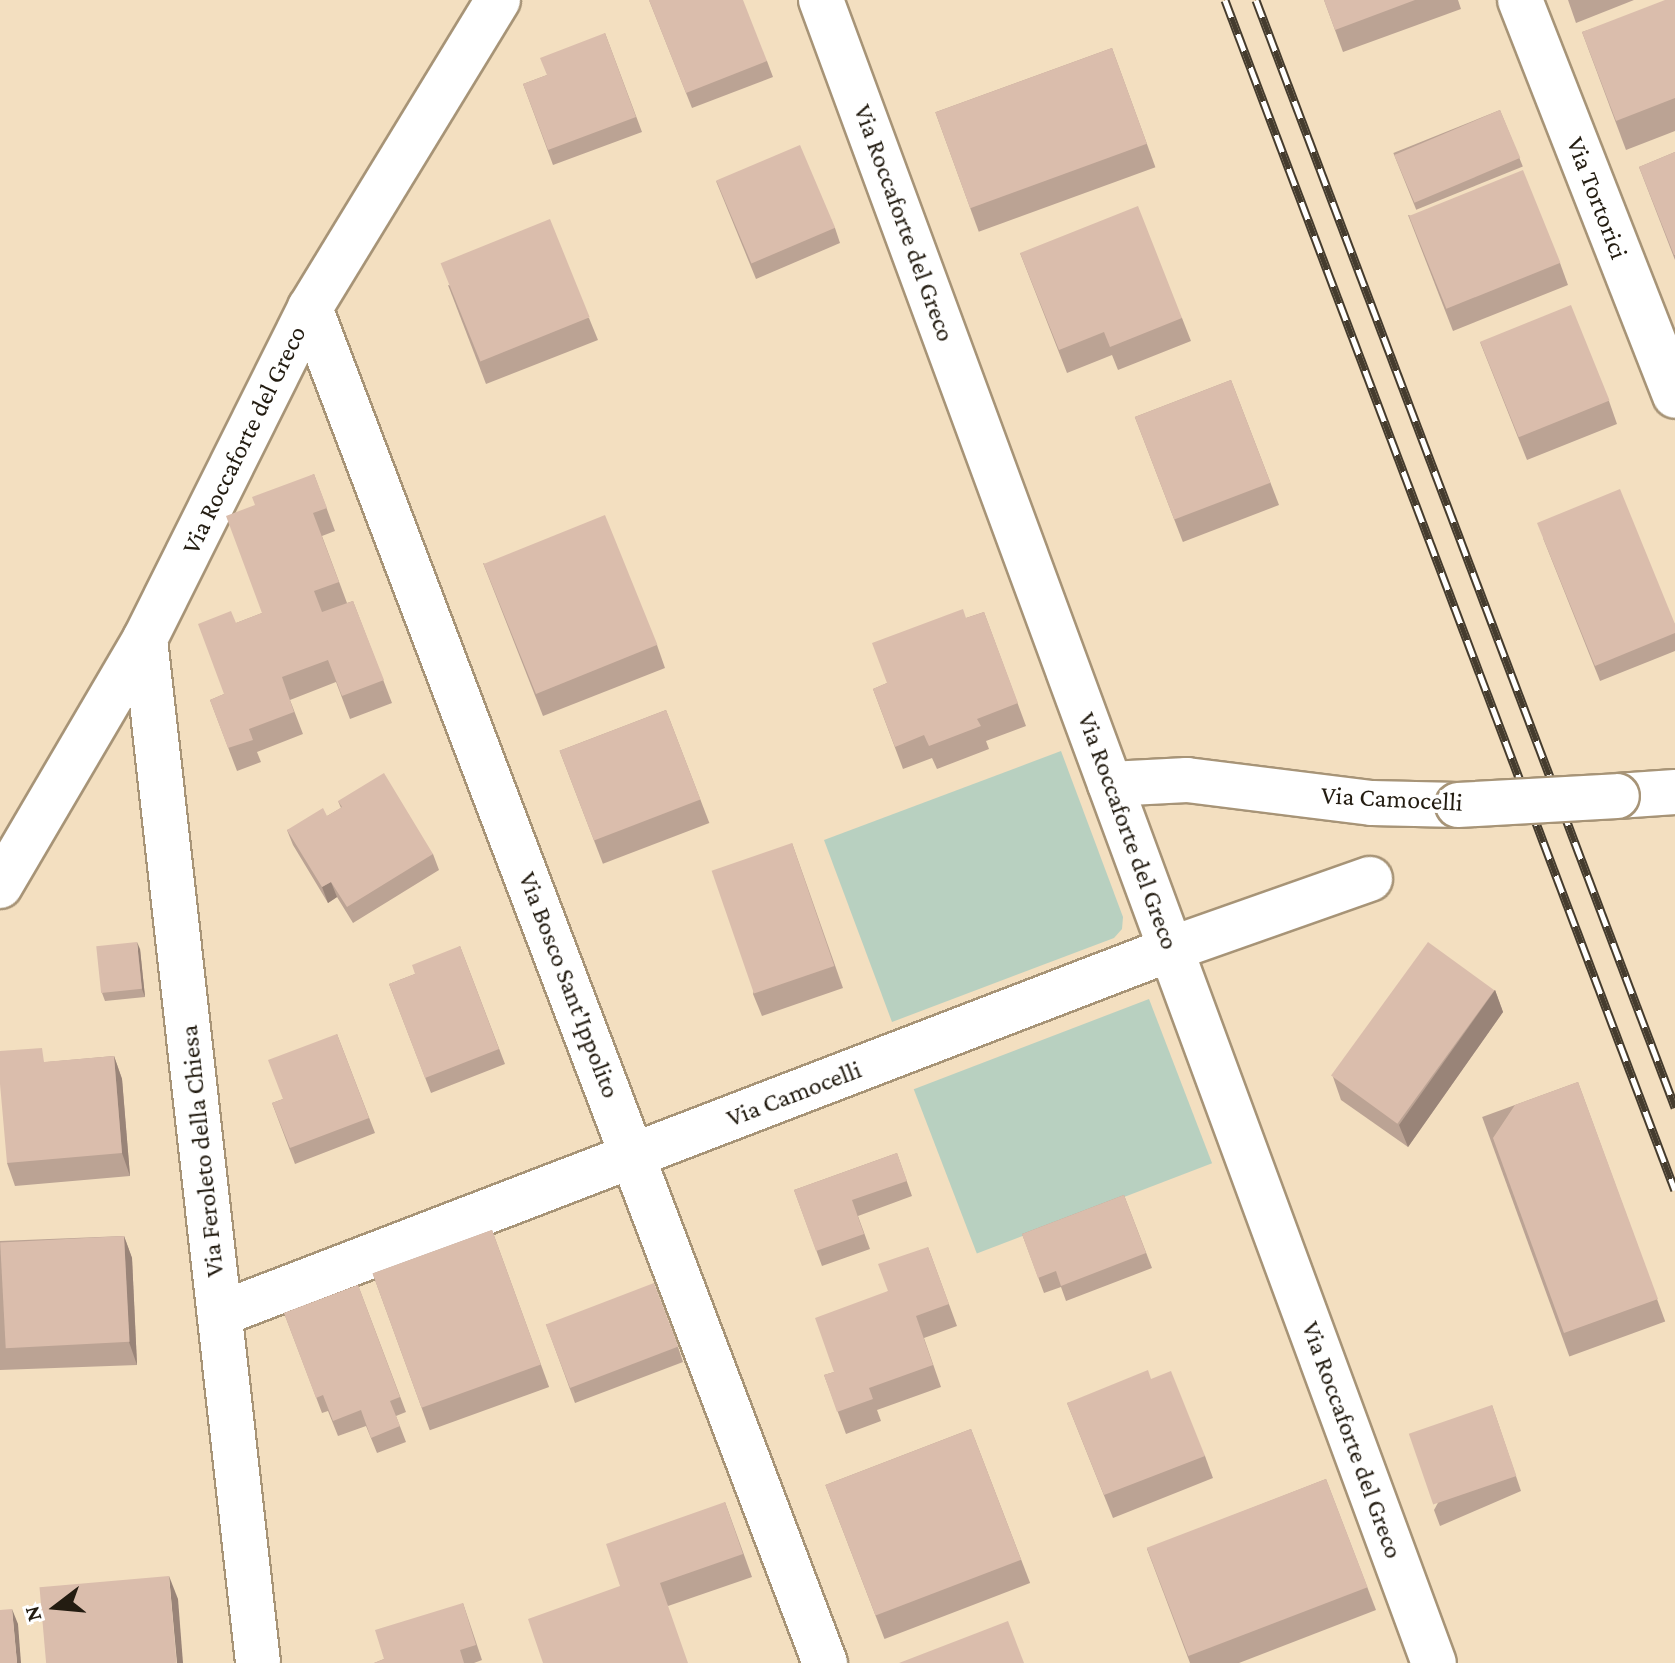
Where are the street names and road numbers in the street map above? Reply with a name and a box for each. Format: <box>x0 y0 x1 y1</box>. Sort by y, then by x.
street label: Via Roccaforte del Greco <box>847 100 961 346</box>
street label: Via Tortorici <box>1559 132 1635 264</box>
street label: Via Roccaforte del Greco <box>175 321 313 559</box>
street label: Via Roccaforte del Greco <box>1071 708 1185 954</box>
street label: Via Camocelli <box>1320 780 1464 818</box>
street label: Via Bosco Sant'Ippolito <box>512 868 626 1102</box>
street label: Via Feroleto della Chiesa <box>173 1023 231 1279</box>
street label: Via Camocelli <box>722 1054 866 1134</box>
street label: Via Roccaforte del Greco <box>1295 1317 1409 1563</box>

